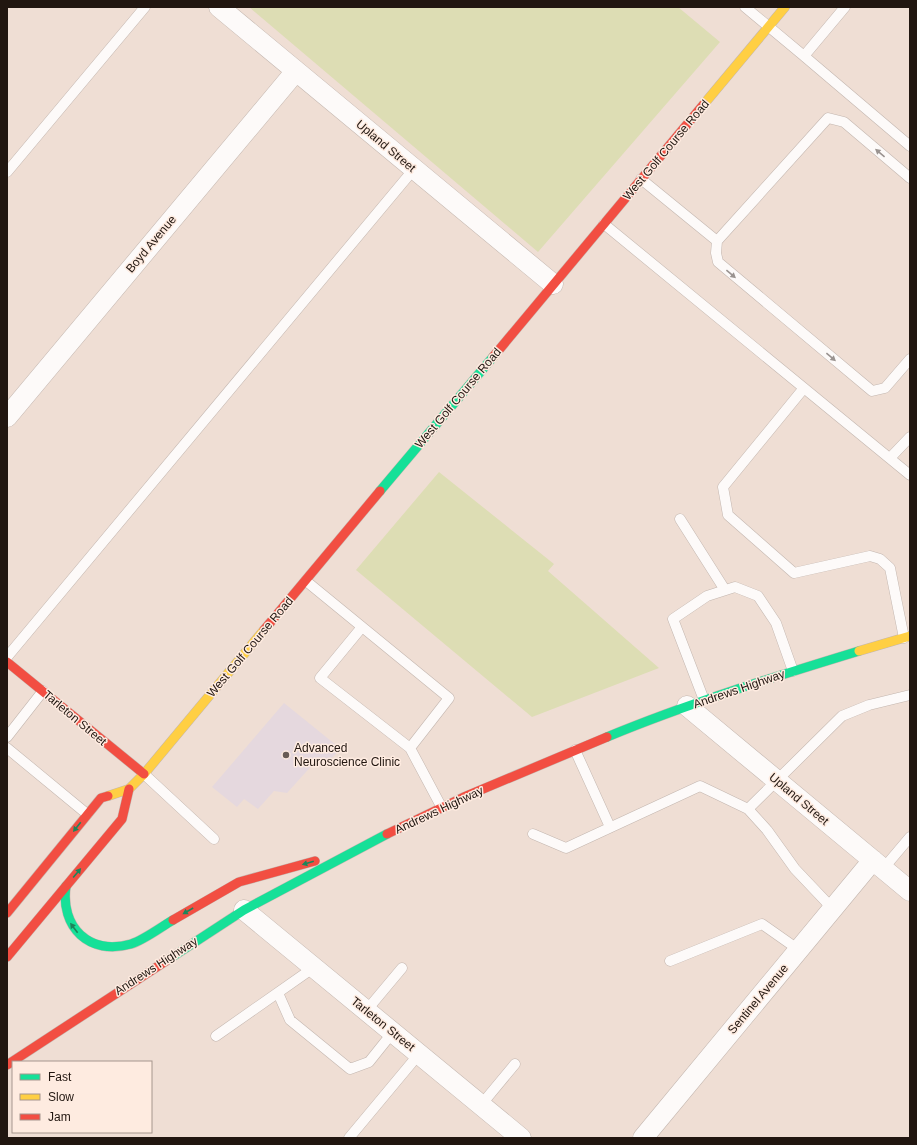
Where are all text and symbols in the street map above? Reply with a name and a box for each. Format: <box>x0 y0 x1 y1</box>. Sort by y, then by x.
street label: West Golf Course Road <box>620 97 712 203</box>
street label: Upland Street <box>353 117 419 175</box>
one-way arrow <box>875 148 886 157</box>
street label: Boyd Avenue <box>123 212 179 276</box>
one-way arrow <box>726 269 737 278</box>
street label: West Golf Course Road <box>412 345 504 451</box>
one-way arrow <box>826 352 837 361</box>
street label: West Golf Course Road <box>204 594 296 700</box>
street label: Andrews Highway <box>691 667 787 711</box>
street label: Tarleton Street <box>41 688 110 749</box>
place label: Advanced Neuroscience Clinic <box>294 741 400 769</box>
marker: Advanced Neuroscience Clinic <box>281 750 291 760</box>
street label: Upland Street <box>766 770 832 828</box>
street label: Andrews Highway <box>393 783 485 837</box>
one-way arrow <box>73 821 82 832</box>
one-way arrow <box>302 860 314 866</box>
one-way arrow <box>72 868 81 879</box>
one-way arrow <box>182 908 194 915</box>
one-way arrow <box>70 922 78 933</box>
street label: Andrews Highway <box>112 934 200 998</box>
street label: Sentinel Avenue <box>725 961 791 1037</box>
street label: Tarleton Street <box>348 994 418 1054</box>
legend <box>12 1061 152 1133</box>
text: Fast <box>48 1070 72 1084</box>
text: Slow <box>48 1090 74 1104</box>
text: Jam <box>48 1110 71 1124</box>

